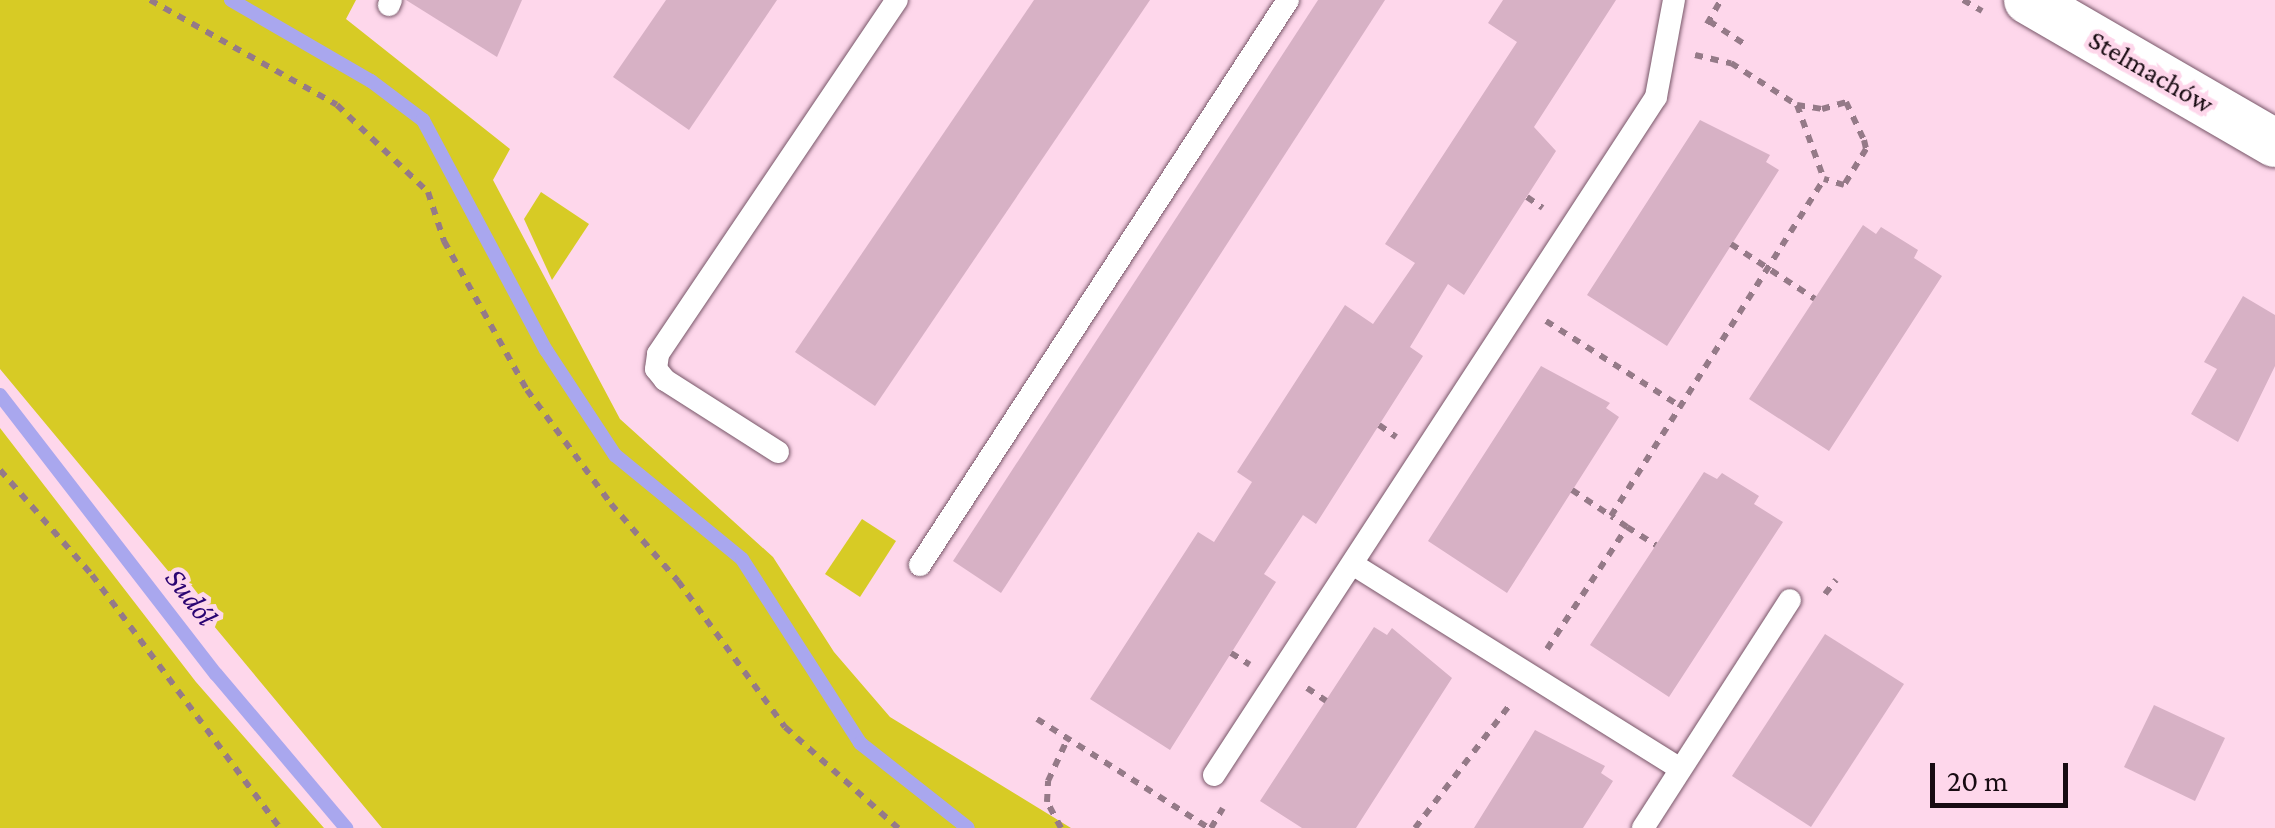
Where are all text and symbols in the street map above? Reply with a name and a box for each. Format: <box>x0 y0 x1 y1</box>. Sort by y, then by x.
street label: Stelmachów <box>2083 23 2219 121</box>
water label: Sudół <box>157 561 225 633</box>
scale bar <box>1935 743 2072 805</box>
text: 20 m <box>1947 764 2008 797</box>

